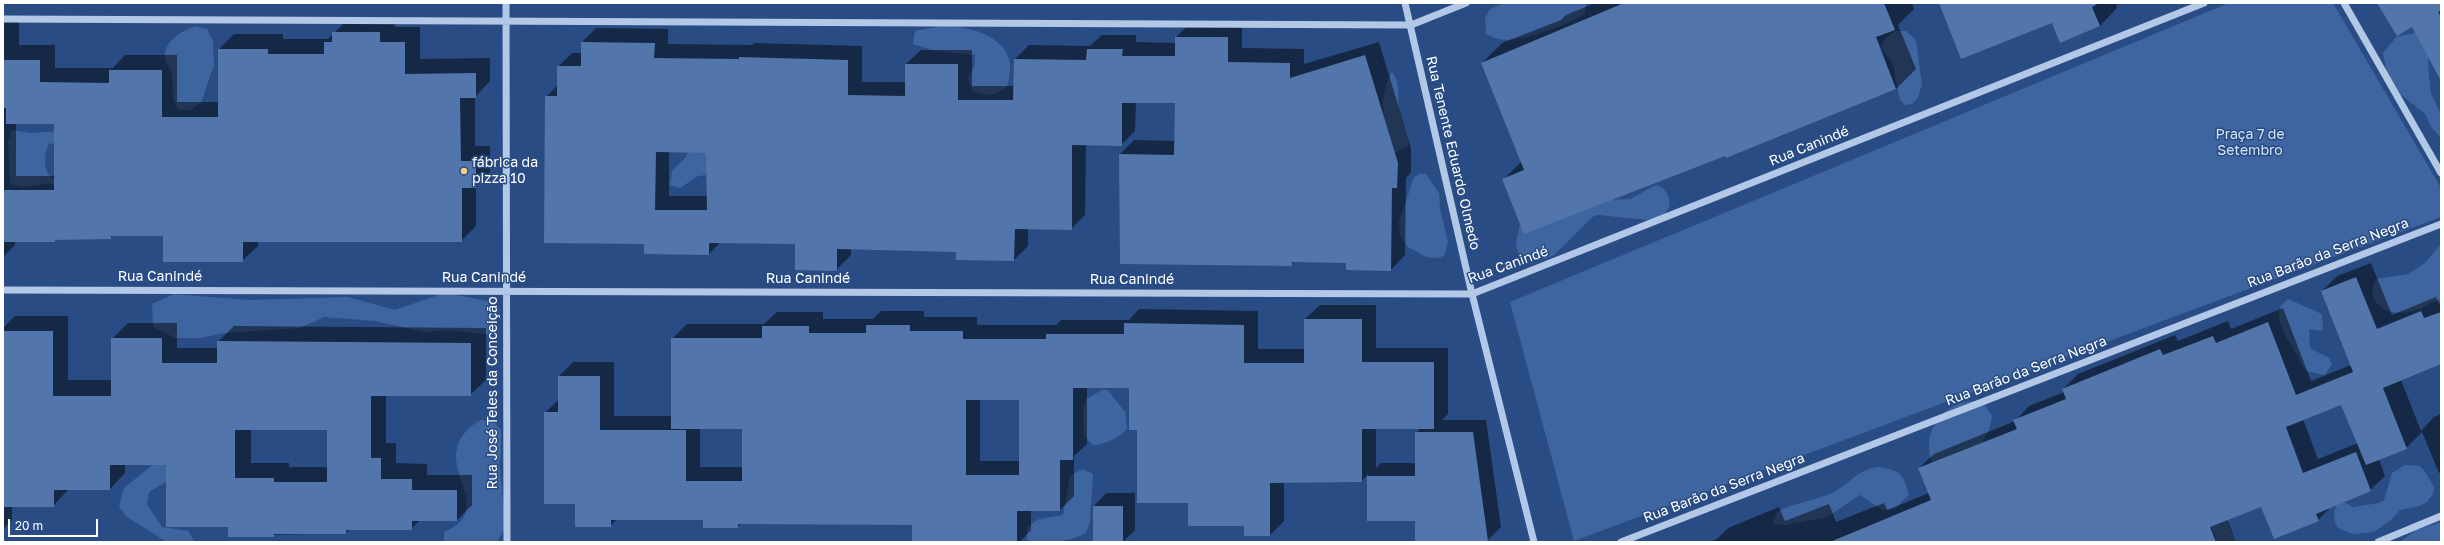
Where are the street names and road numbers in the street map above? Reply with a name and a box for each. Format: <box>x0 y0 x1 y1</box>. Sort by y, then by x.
street label: Rua Tenente Eduardo Olmedo <box>1422 54 1484 252</box>
street label: Rua Canindé <box>1767 122 1851 170</box>
street label: Rua Barão da Serra Negra <box>2245 214 2411 292</box>
street label: Rua Canindé <box>1466 243 1550 287</box>
street label: Rua Canindé <box>118 269 202 285</box>
street label: Rua Canindé <box>442 270 526 286</box>
street label: Rua Canindé <box>766 271 850 287</box>
street label: Rua Canindé <box>1090 272 1174 288</box>
street label: Rua José Teles da Conceição <box>485 296 501 490</box>
street label: Rua Barão da Serra Negra <box>1943 332 2109 410</box>
street label: Rua Barão da Serra Negra <box>1641 449 1807 527</box>

